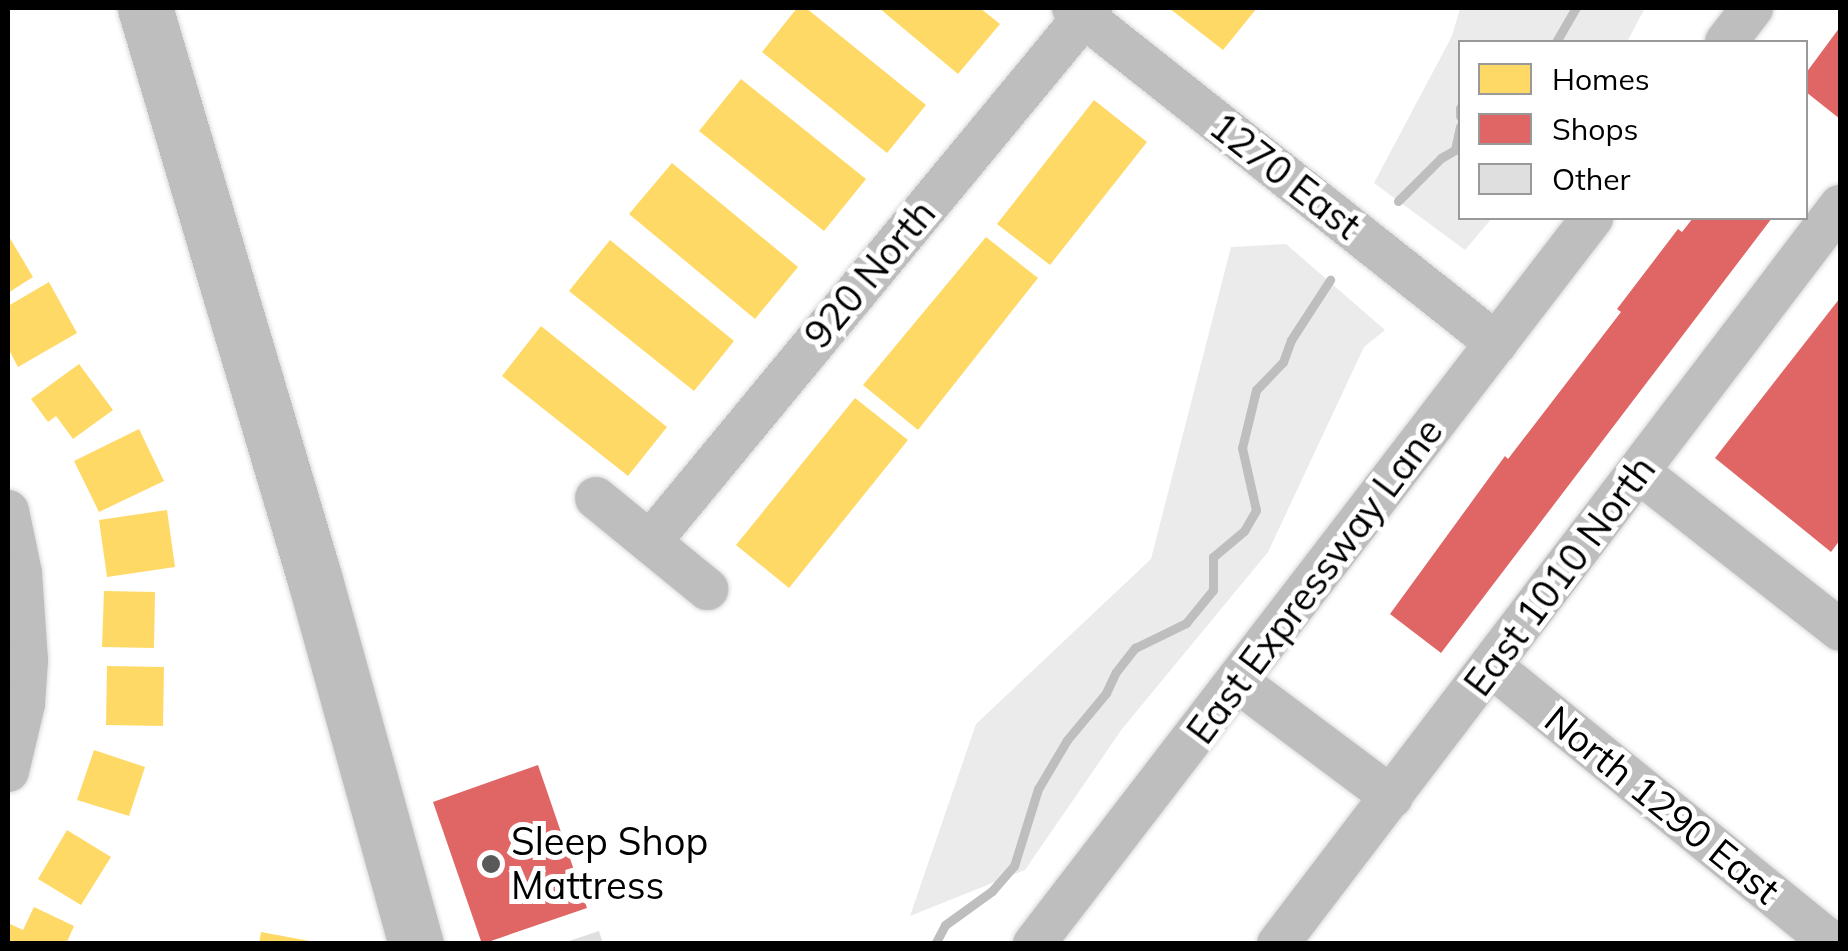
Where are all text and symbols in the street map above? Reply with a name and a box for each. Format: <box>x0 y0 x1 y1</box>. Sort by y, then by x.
legend <box>1458 40 1808 220</box>
text: Homes <box>1552 60 1650 98</box>
street label: 1270 East <box>1201 103 1369 249</box>
text: Shops <box>1552 110 1638 148</box>
text: Other <box>1552 160 1630 198</box>
street label: 920 North <box>795 191 945 357</box>
street label: East Expressway Lane <box>1178 409 1452 753</box>
street label: East 1010 North <box>1455 447 1665 705</box>
street label: North 1290 East <box>1536 697 1788 913</box>
place label: Sleep Shop Mattress <box>511 819 708 908</box>
marker: Sleep Shop Mattress <box>480 853 502 875</box>

